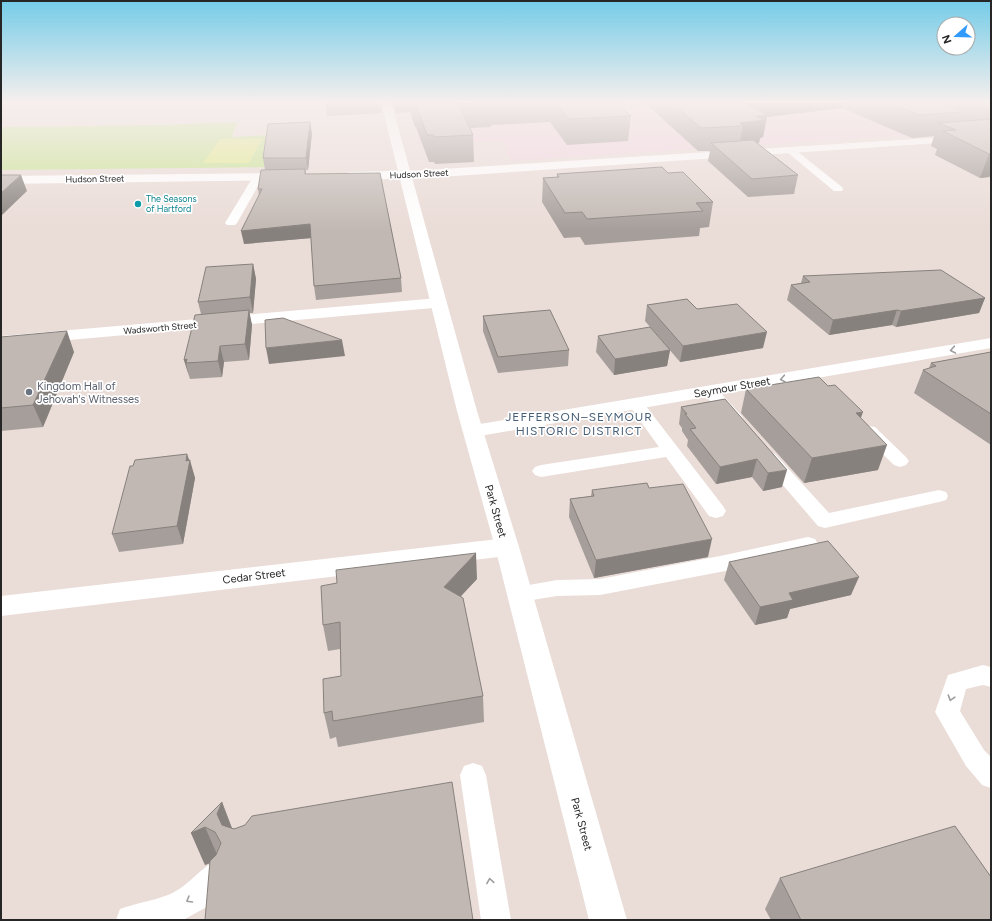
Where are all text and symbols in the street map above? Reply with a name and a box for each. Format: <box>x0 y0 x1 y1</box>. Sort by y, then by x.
north arrow <box>936 16 976 56</box>
text: N <box>940 33 955 45</box>
street label: Hudson Street <box>389 166 449 181</box>
street label: Hudson Street <box>65 172 125 185</box>
place label: The Seasons of Hartford <box>146 193 197 214</box>
marker: The Seasons of Hartford <box>133 199 143 209</box>
street label: Wadsworth Street <box>123 319 198 336</box>
one-way arrow <box>949 345 956 354</box>
street label: Seymour Street <box>693 374 771 401</box>
one-way arrow <box>780 374 786 383</box>
place label: Kingdom Hall of Jehovah's Witnesses <box>37 380 139 406</box>
marker: Kingdom Hall of Jehovah's Witnesses <box>24 387 34 397</box>
district label: JEFFERSON–SEYMOUR HISTORIC DISTRICT <box>505 410 653 438</box>
street label: Park Street <box>482 483 509 539</box>
street label: Cedar Street <box>222 566 286 587</box>
one-way arrow <box>947 695 956 702</box>
street label: Park Street <box>568 796 595 852</box>
one-way arrow <box>486 878 494 885</box>
one-way arrow <box>185 896 193 903</box>

